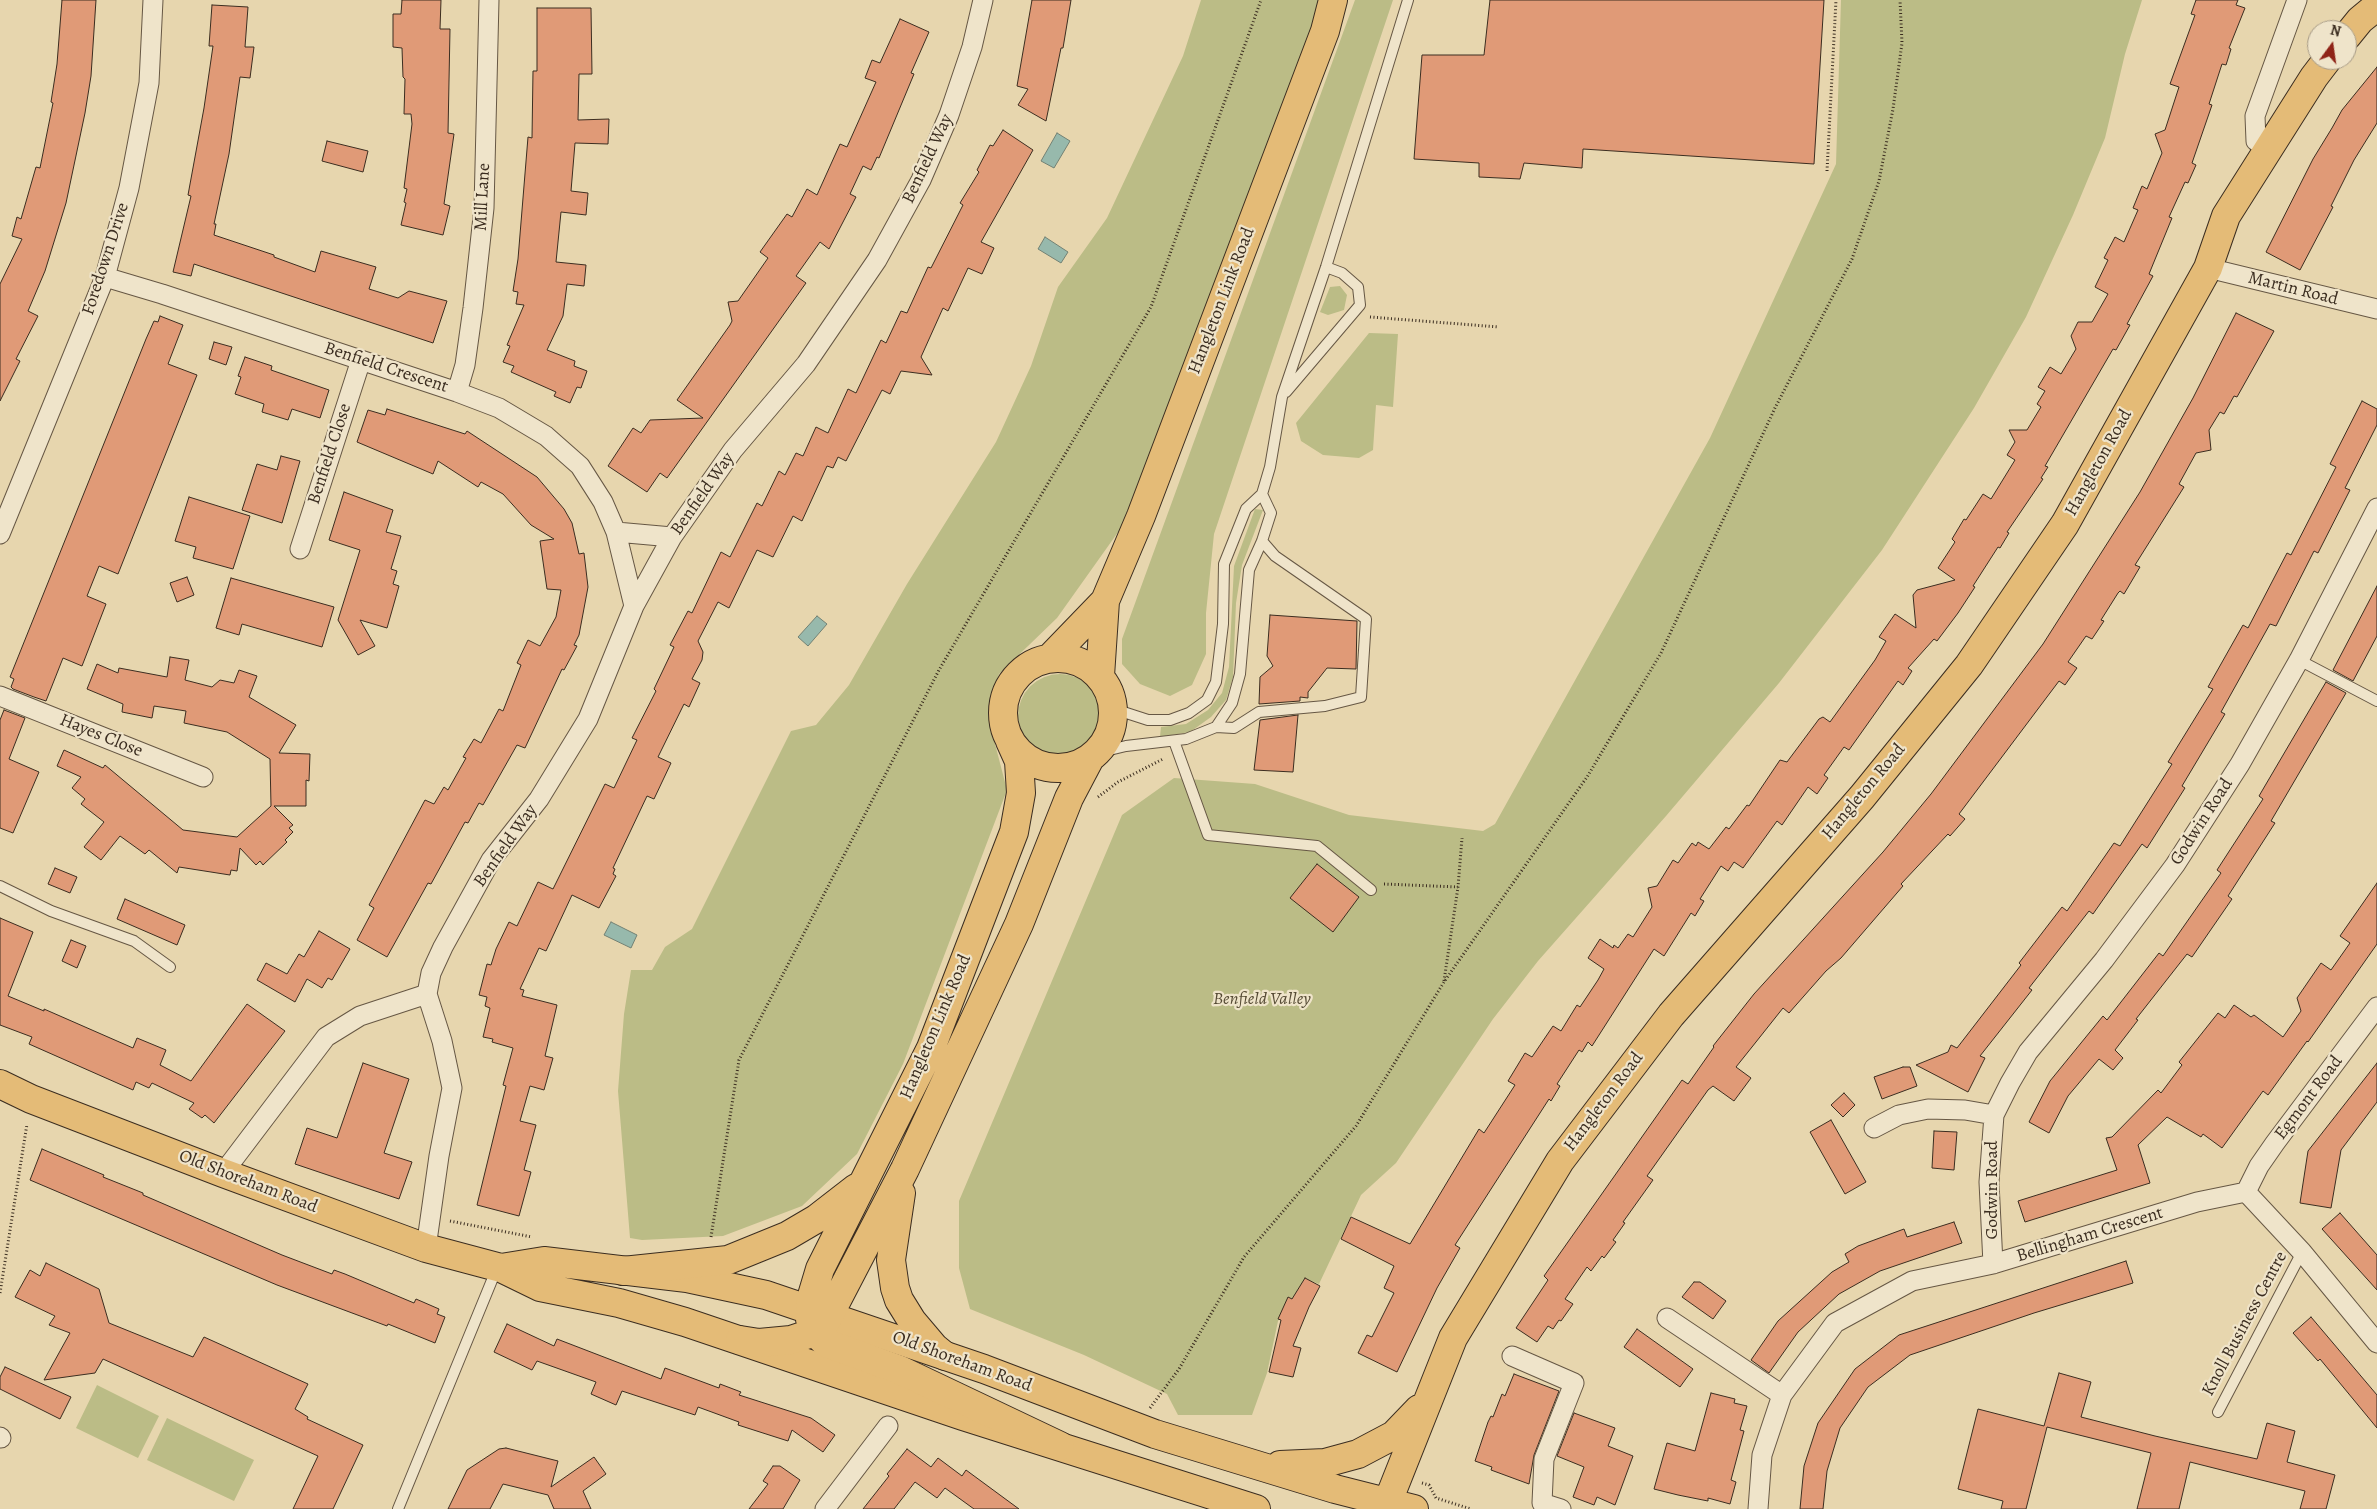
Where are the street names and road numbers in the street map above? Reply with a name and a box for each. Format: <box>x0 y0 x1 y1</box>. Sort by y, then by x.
street label: Benfield Way <box>898 111 958 207</box>
street label: Mill Lane <box>470 163 496 231</box>
street label: Foredown Drive <box>78 200 134 318</box>
street label: Hangleton Link Road <box>1184 225 1260 377</box>
street label: Martin Road <box>2246 267 2340 311</box>
street label: Benfield Crescent <box>321 338 451 398</box>
street label: Benfield Close <box>304 401 356 507</box>
street label: Hangleton Road <box>2061 406 2137 520</box>
street label: Benfield Way <box>667 448 739 540</box>
street label: Hayes Close <box>56 710 146 762</box>
street label: Hangleton Road <box>1818 740 1910 844</box>
street label: Godwin Road <box>2166 775 2238 869</box>
street label: Benfield Way <box>470 800 542 892</box>
street label: Hangleton Link Road <box>896 951 976 1103</box>
street label: Hangleton Road <box>1560 1048 1648 1156</box>
street label: Egmont Road <box>2270 1052 2348 1144</box>
street label: Godwin Road <box>1982 1141 2004 1239</box>
street label: Old Shoreham Road <box>176 1146 320 1218</box>
street label: Bellingham Crescent <box>2014 1202 2166 1268</box>
street label: Knoll Business Centre <box>2198 1248 2292 1400</box>
street label: Old Shoreham Road <box>889 1327 1035 1397</box>

